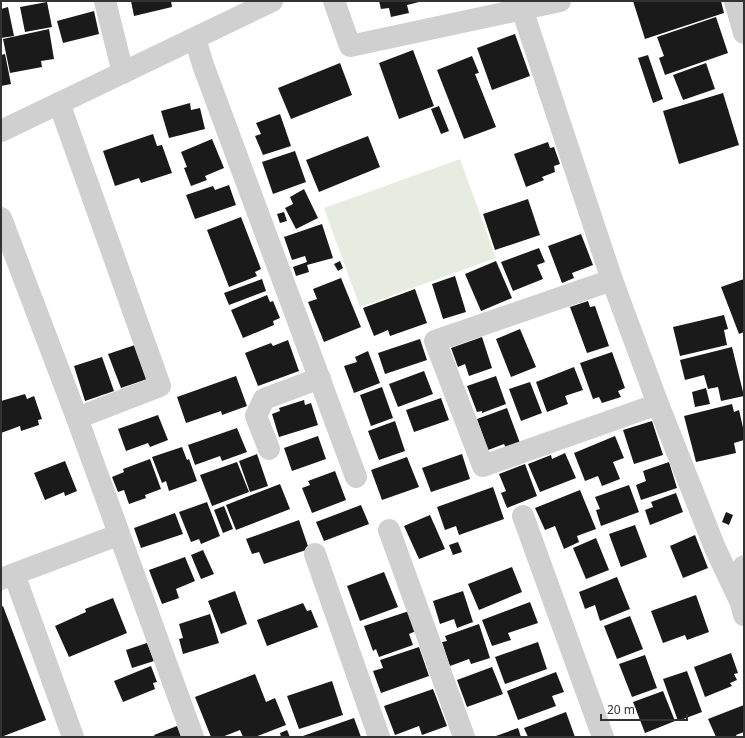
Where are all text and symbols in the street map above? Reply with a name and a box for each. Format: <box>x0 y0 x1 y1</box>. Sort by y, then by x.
scale bar <box>601 696 687 722</box>
text: 20 m <box>607 701 635 718</box>

